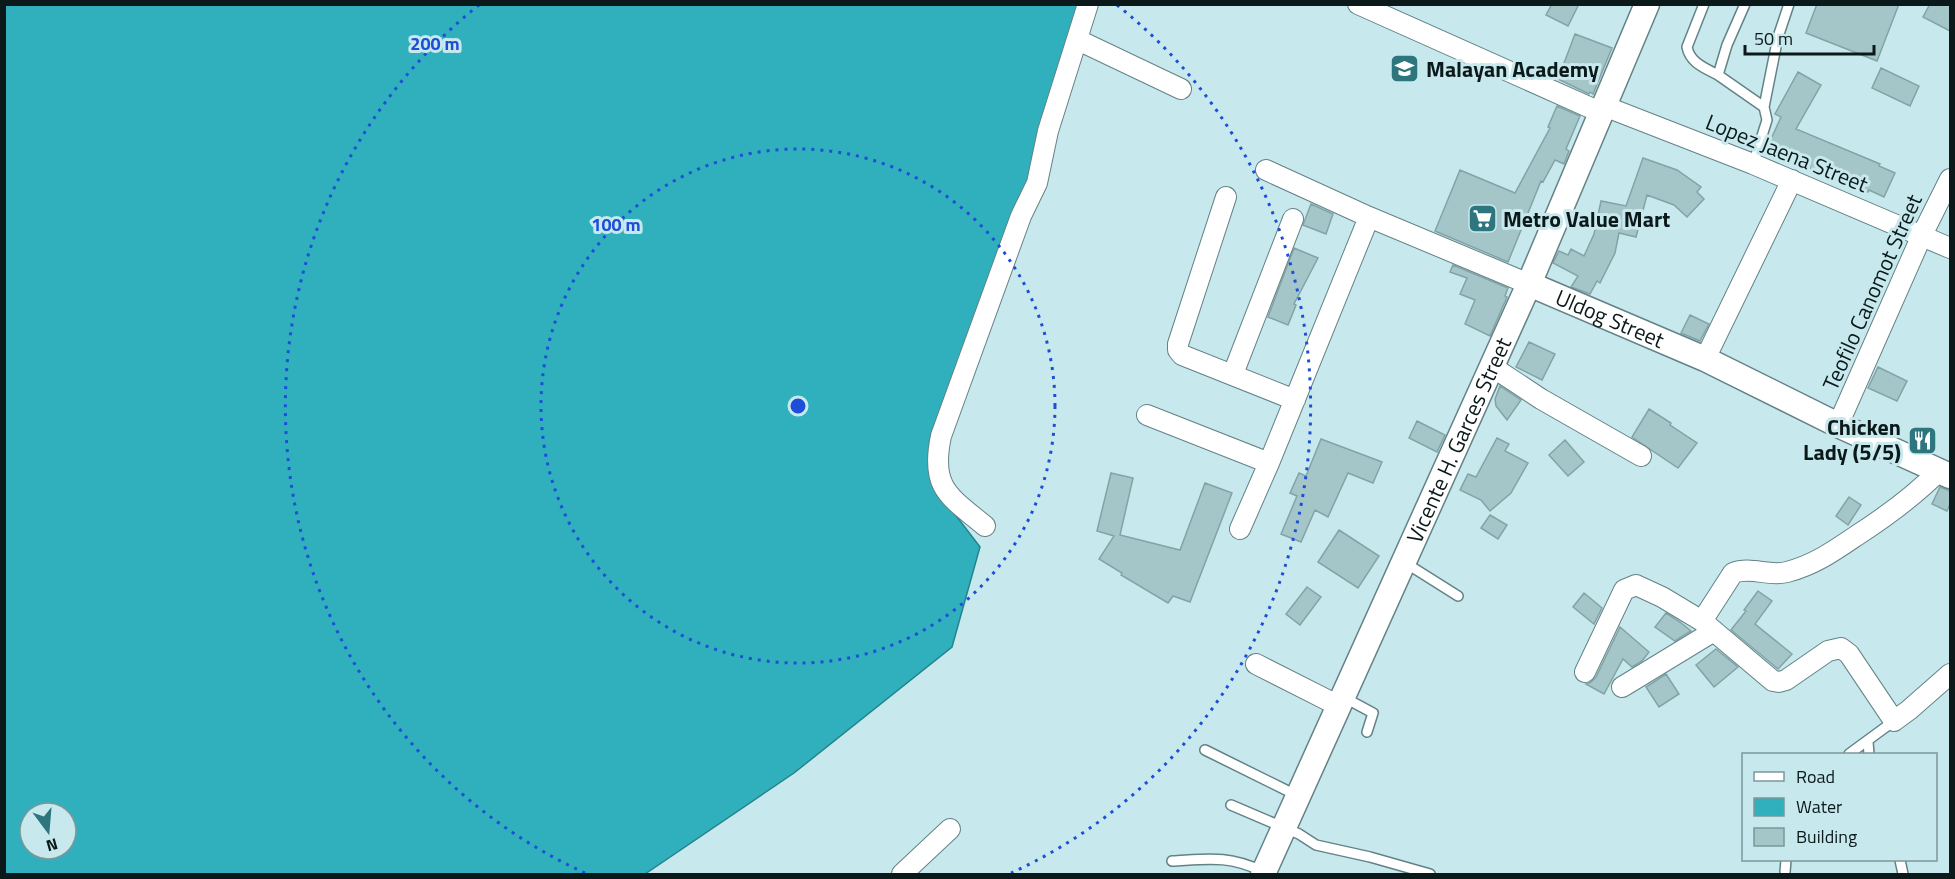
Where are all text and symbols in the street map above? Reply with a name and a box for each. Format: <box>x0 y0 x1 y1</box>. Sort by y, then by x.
scale bar <box>1745 18 1874 56</box>
text: 50 m <box>1754 25 1793 52</box>
text: 200 m <box>410 30 460 57</box>
place label: Malayan Academy <box>1426 52 1599 86</box>
school or university icon: Malayan Academy <box>1389 53 1421 85</box>
street label: Lopez Jaena Street <box>1701 105 1874 201</box>
street label: Teofilo Canomot Street <box>1813 188 1931 396</box>
place label: Metro Value Mart <box>1503 202 1670 236</box>
supermarket icon: Metro Value Mart <box>1466 203 1498 235</box>
text: 100 m <box>591 211 641 238</box>
street label: Uldog Street <box>1550 280 1670 357</box>
street label: Vicente H. Garces Street <box>1397 331 1520 549</box>
centre of rings <box>788 396 808 416</box>
place label: Chicken Lady (5/5) <box>1803 410 1901 469</box>
restaurant icon: Chicken Lady (5/5) <box>1906 424 1938 456</box>
legend <box>1742 753 1937 861</box>
text: Road <box>1796 763 1835 790</box>
text: Water <box>1796 793 1842 820</box>
north arrow <box>18 801 78 861</box>
text: Building <box>1796 823 1857 850</box>
text: N <box>43 832 61 858</box>

